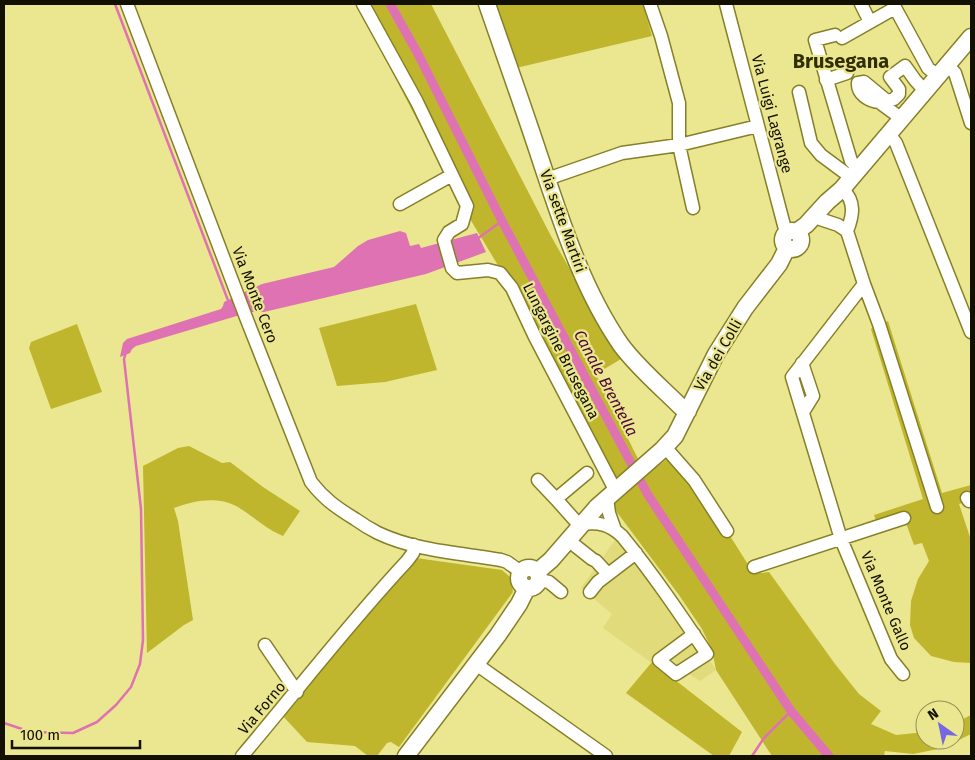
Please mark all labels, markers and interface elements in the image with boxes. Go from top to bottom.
district label: Brusegana [793,49,889,73]
street label: Via Luigi Lagrange [748,53,796,175]
street label: Via sette Martiri [536,167,590,275]
street label: Via Monte Cero [228,244,282,346]
street label: Lungargine Brusegana [519,280,603,422]
street label: Via dei Colli [690,316,746,394]
water label: Canale Brentella [570,327,642,439]
street label: Via Monte Gallo [857,549,915,653]
street label: Via Forno [235,678,289,738]
north arrow [915,700,965,750]
text: N [925,705,942,724]
scale bar [12,718,140,750]
text: 100 m [20,726,60,744]

